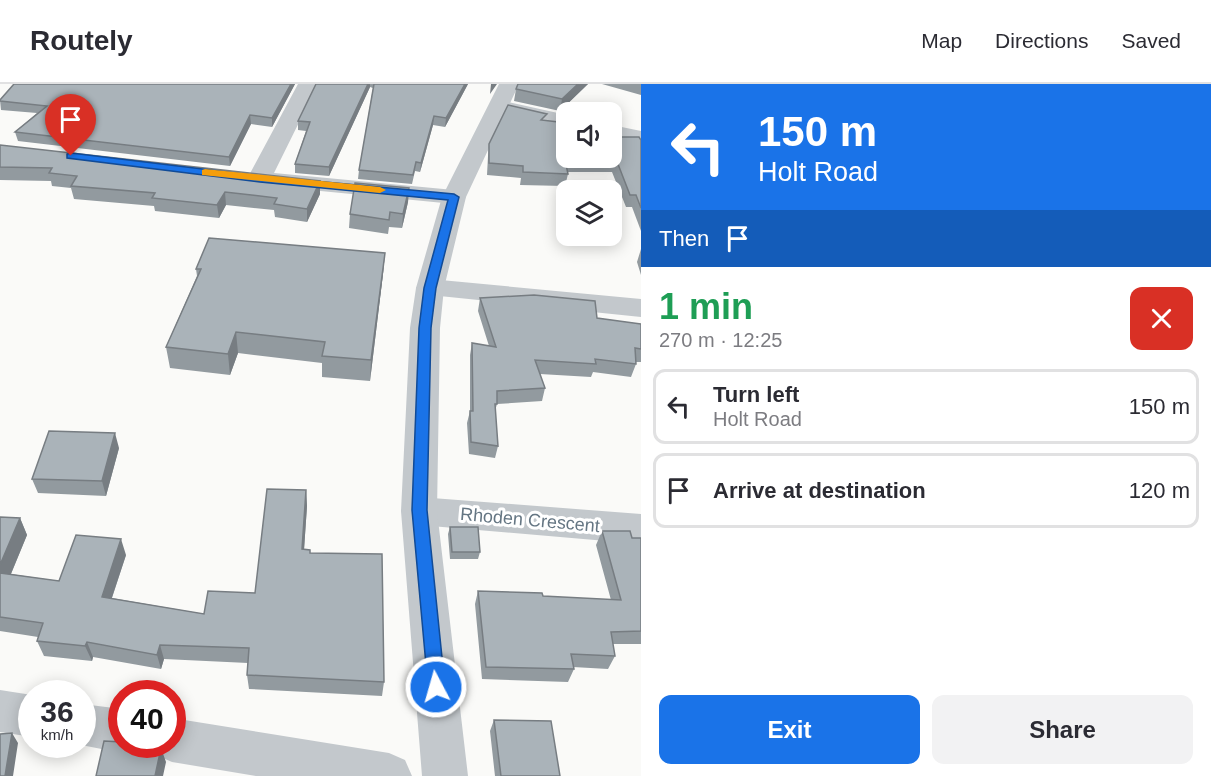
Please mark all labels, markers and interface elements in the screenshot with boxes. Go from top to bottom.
text: Routely [30,25,133,56]
text: Map [921,29,962,52]
text: Directions [995,29,1088,52]
text: Saved [1121,29,1181,52]
pin [45,94,96,156]
map controls [556,102,622,246]
button: sound [556,102,622,168]
icon: arrive [54,103,87,136]
icon: left [659,108,737,186]
text: 150 m [758,108,877,155]
text: Holt Road [758,157,878,187]
button: layers [556,180,622,246]
icon: arrive [721,222,754,255]
text: Then [659,226,709,251]
text: 1 min [659,286,753,327]
button: close [1130,287,1193,350]
text: 270 m · 12:25 [659,329,782,351]
text: Turn left [713,382,799,407]
icon: left [662,390,695,423]
text: 150 m [1129,394,1190,419]
text: Holt Road [713,408,802,430]
icon: arrive [662,474,695,507]
text: Arrive at destination [713,478,926,503]
text: 120 m [1129,478,1190,503]
street label: Rhoden Crescent [459,504,601,536]
position arrow [404,655,468,719]
speed limit sign: 40 [108,680,186,758]
text: 36 [40,695,74,728]
button: Exit [659,695,920,764]
button: Share [932,695,1193,764]
text: km/h [41,726,73,743]

